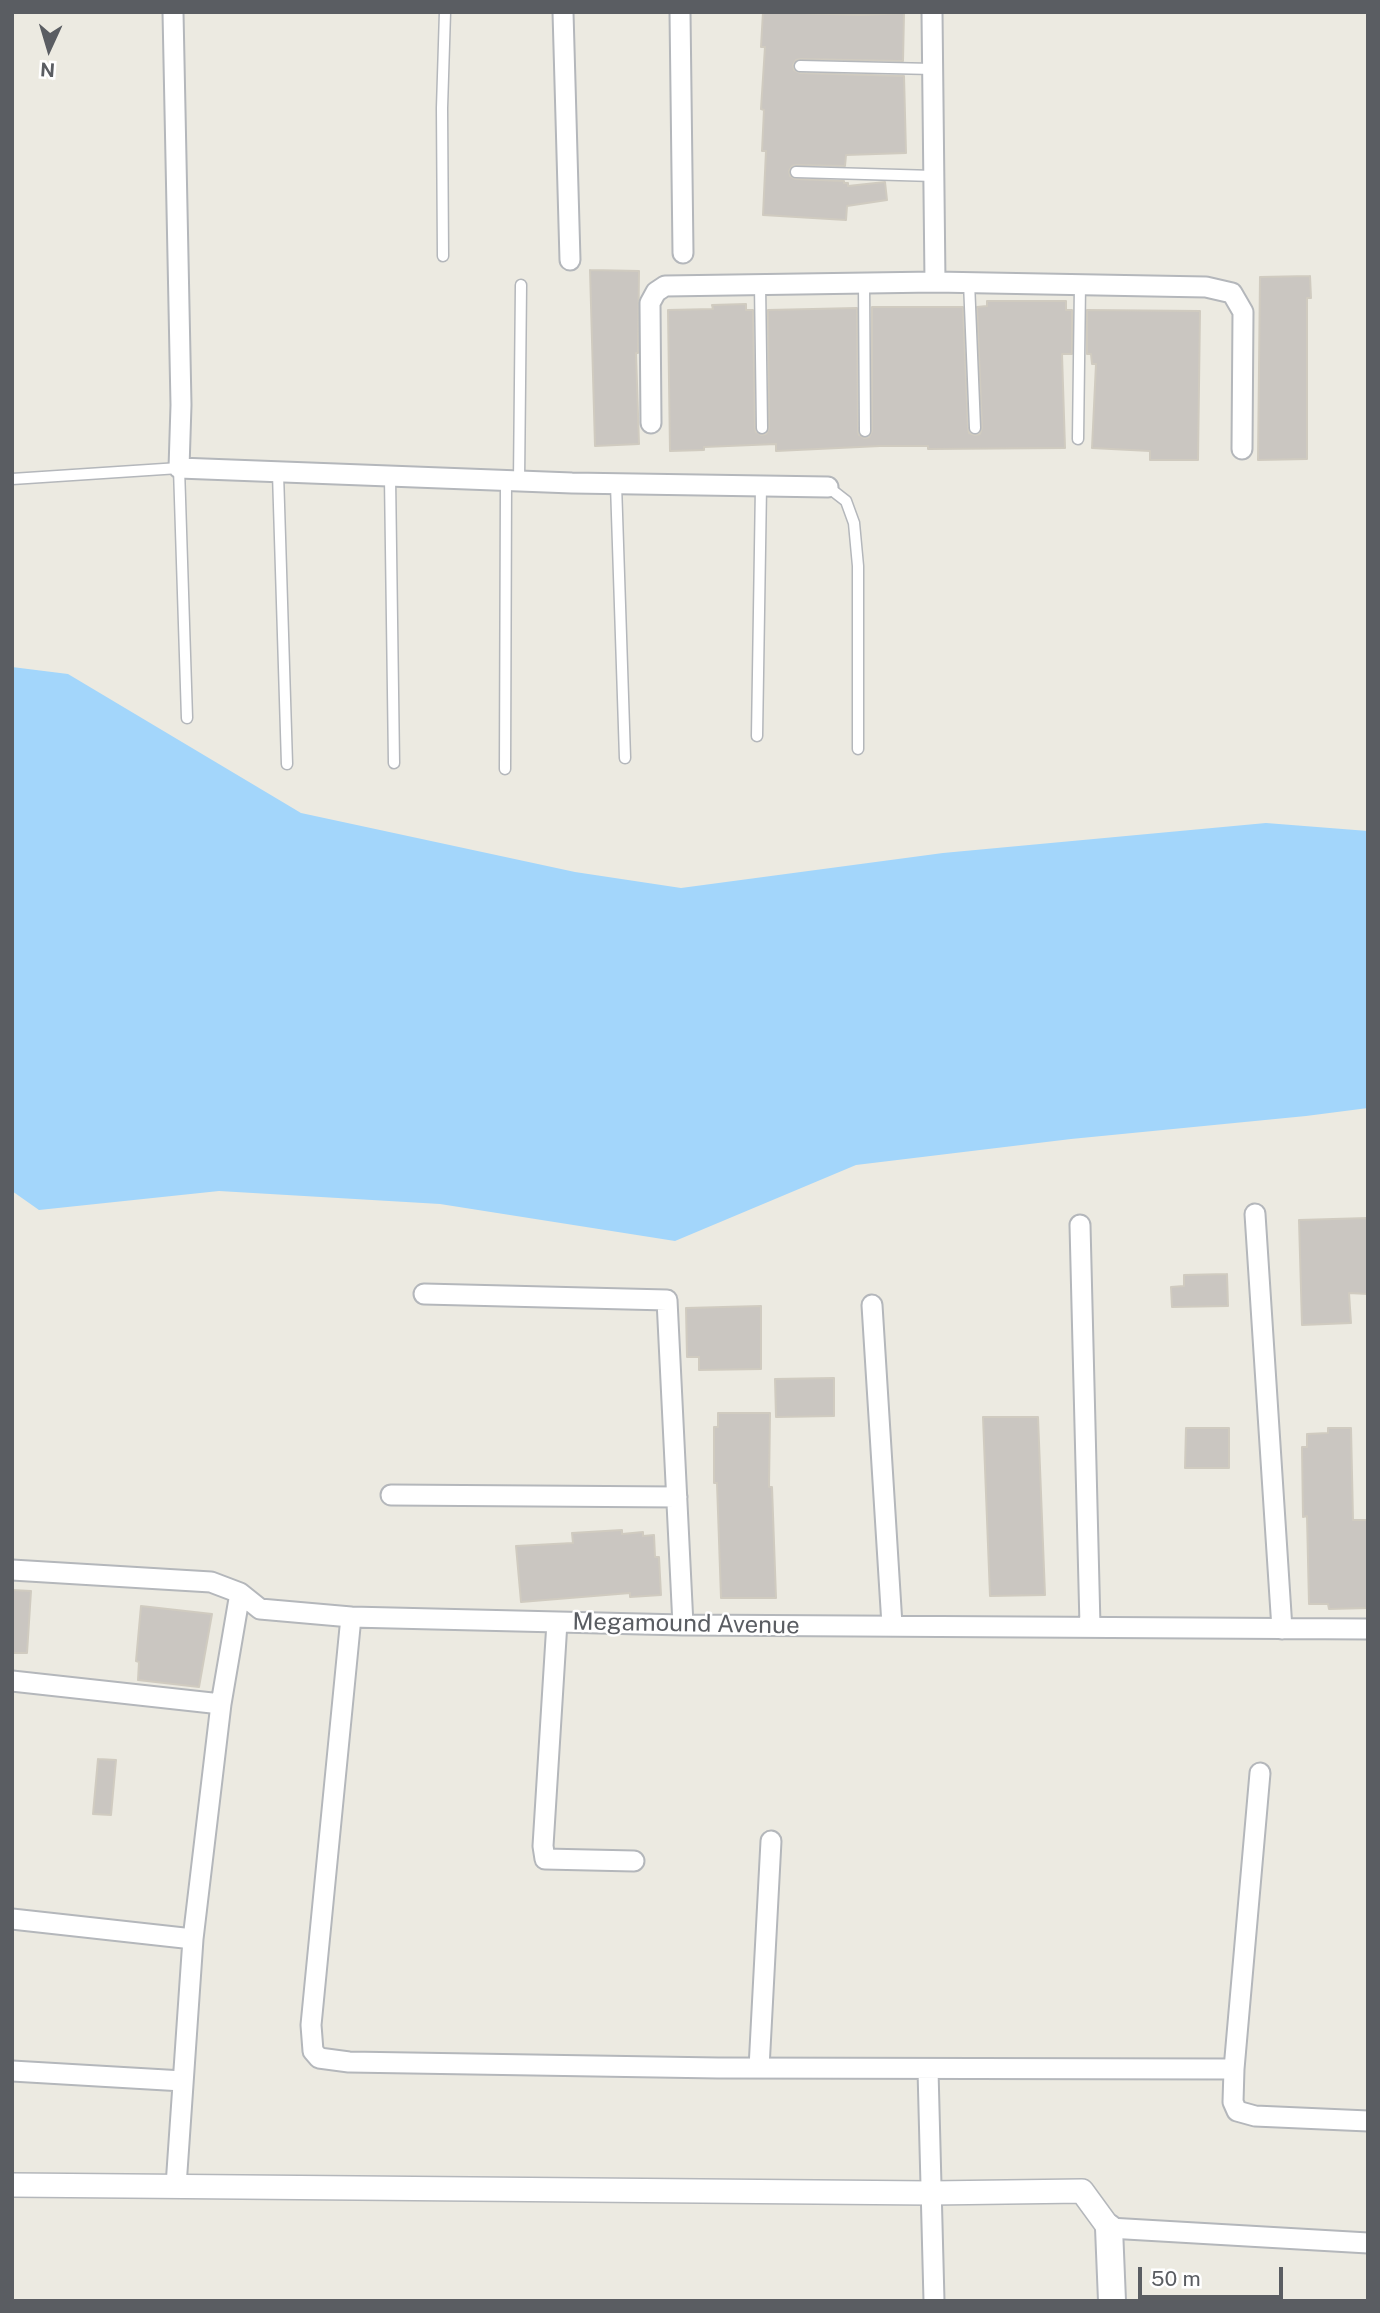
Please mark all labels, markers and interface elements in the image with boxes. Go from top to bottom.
north arrow [14,14,84,84]
text: N [39,58,56,81]
street label: Megamound Avenue [572,1608,800,1640]
scale bar [1142,2254,1287,2298]
text: 50 m [1151,2266,1201,2291]

